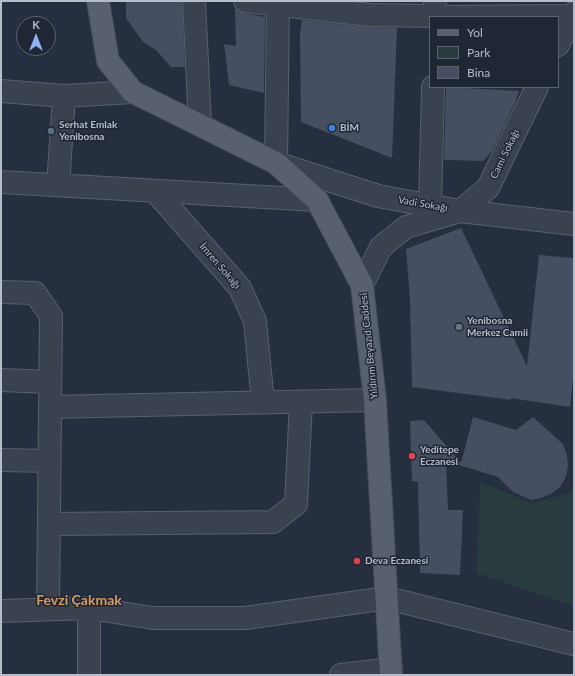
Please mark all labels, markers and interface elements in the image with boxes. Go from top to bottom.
north arrow [16,16,56,56]
legend [429,16,559,88]
text: K [32,18,40,31]
text: Yol [467,25,483,40]
text: Park [467,45,490,60]
text: Bina [467,65,490,80]
place label: Serhat Emlak Yenibosna [59,119,117,142]
place label: BİM [340,122,359,134]
marker: BİM [327,123,337,133]
marker: Serhat Emlak Yenibosna [46,126,56,136]
street label: Cami Sokağı [488,127,522,181]
street label: Vadi Sokağı [397,194,449,214]
street label: İmren Sokağı [197,241,243,291]
street label: Yıldırım Beyazıd Caddesi [357,292,381,400]
place label: Yenibosna Merkez Camii [467,315,528,338]
marker: Yenibosna Merkez Camii [454,322,464,332]
place label: Yeditepe Eczanesi [420,444,459,468]
marker: Yeditepe Eczanesi [407,451,417,461]
place label: Deva Eczanesi [365,555,428,567]
marker: Deva Eczanesi [352,556,362,566]
district label: Fevzi Çakmak [36,592,122,608]

